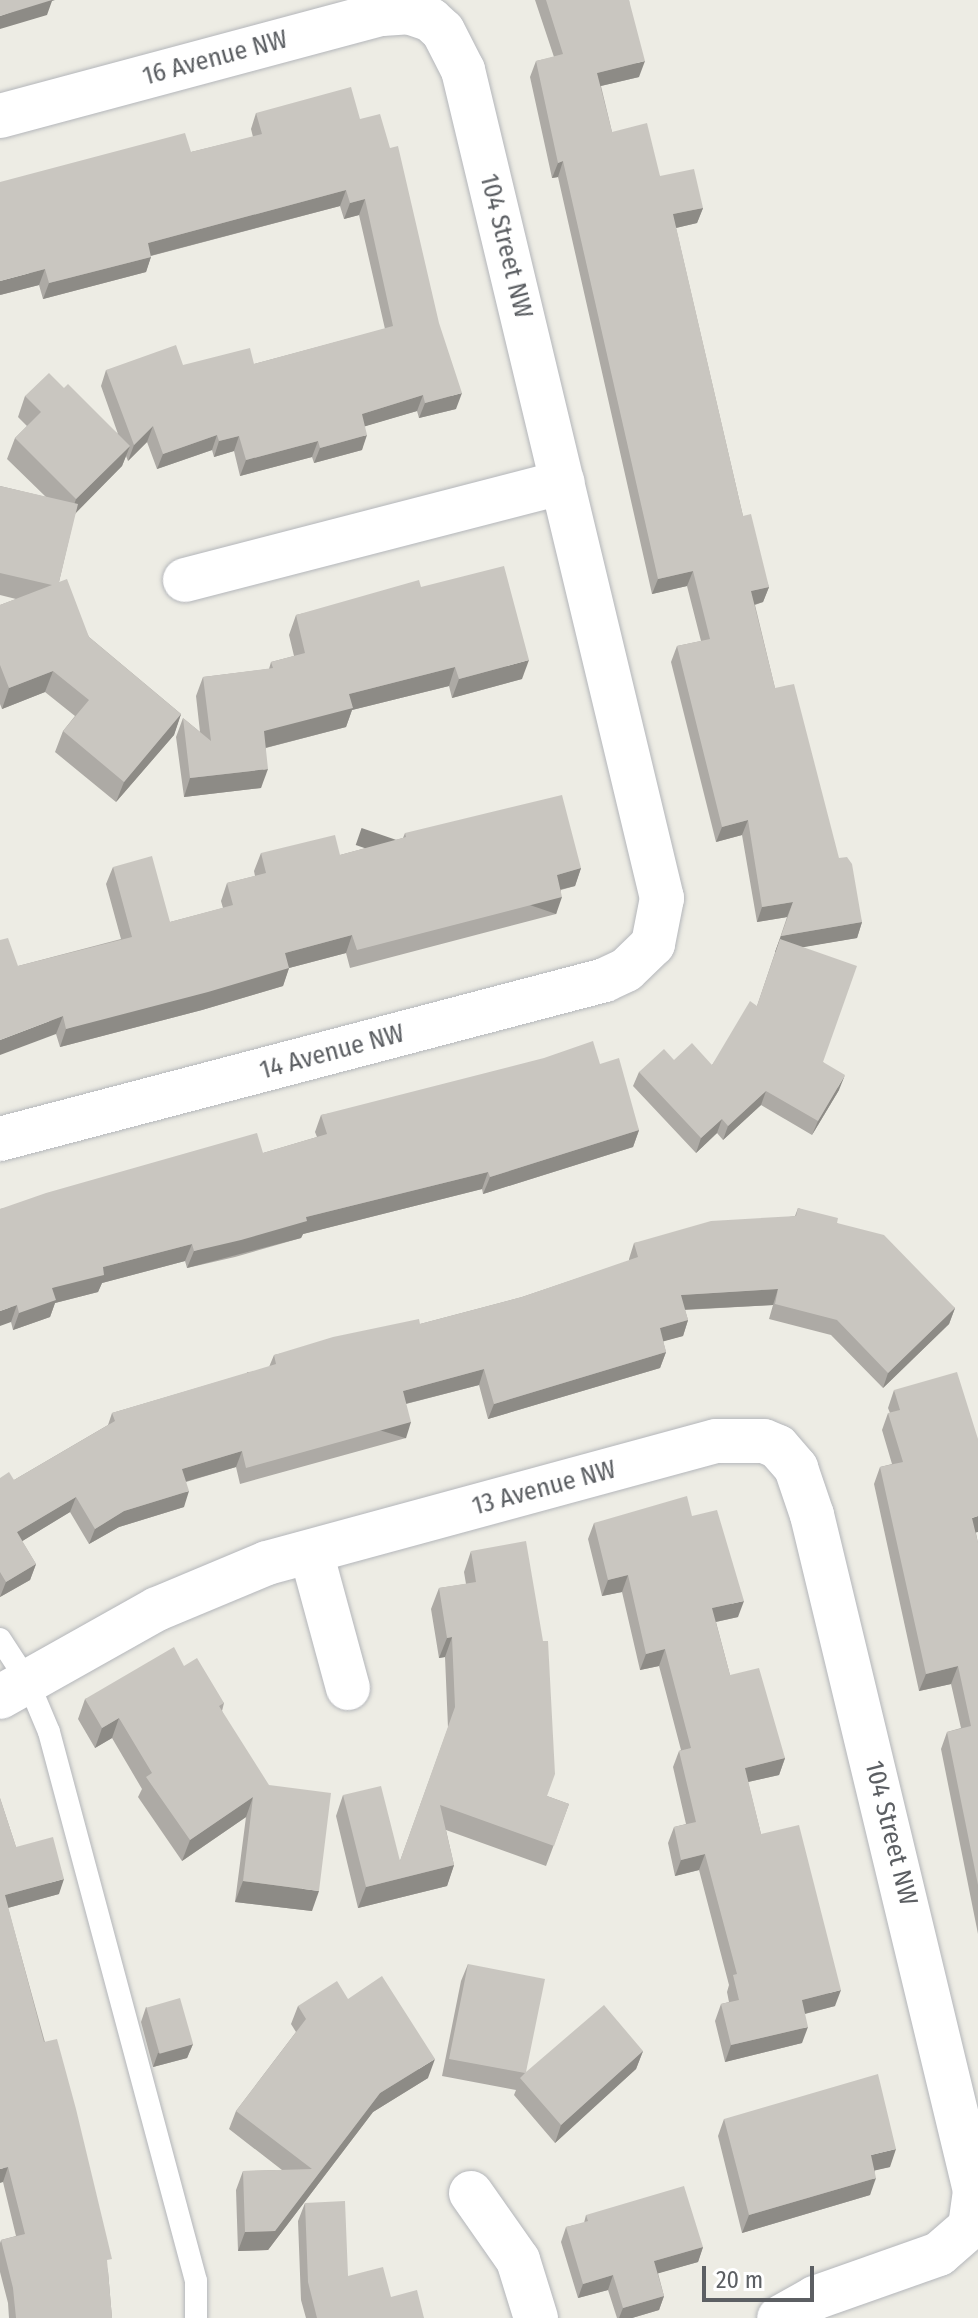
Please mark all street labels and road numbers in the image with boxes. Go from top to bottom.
street label: 16 Avenue NW [139,24,291,92]
street label: 104 Street NW [473,171,539,321]
street label: 14 Avenue NW [256,1018,408,1086]
street label: 13 Avenue NW [469,1454,619,1522]
street label: 104 Street NW [858,1758,924,1908]

